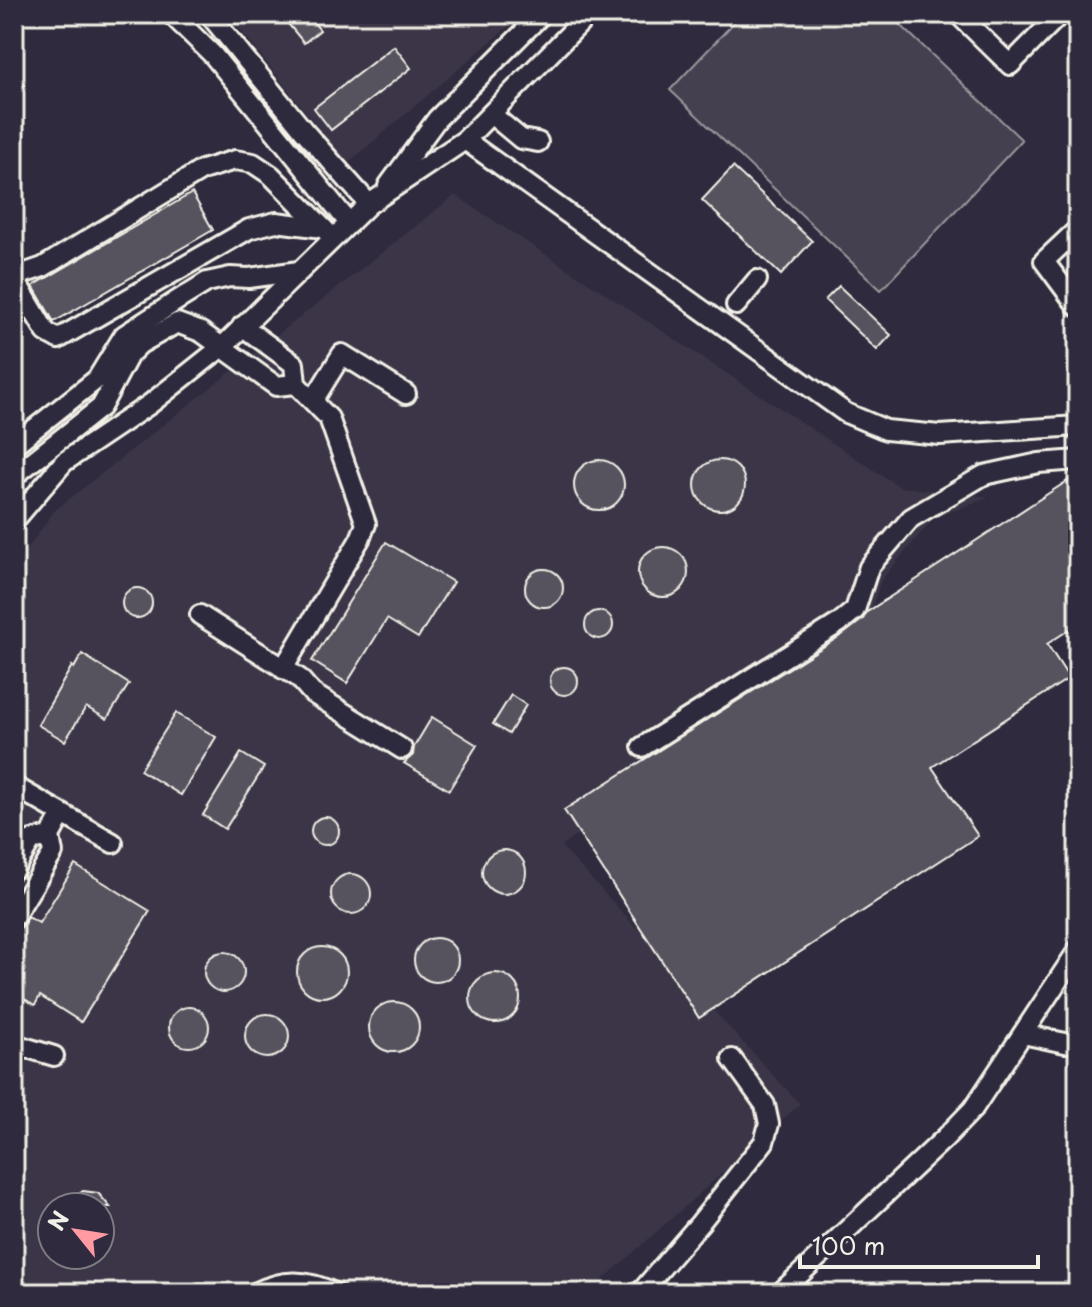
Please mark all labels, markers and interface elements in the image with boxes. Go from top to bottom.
north arrow [36,1191,116,1271]
text: N [39,1204,76,1236]
scale bar [800,1219,1038,1269]
text: 100 m [812,1227,885,1263]

